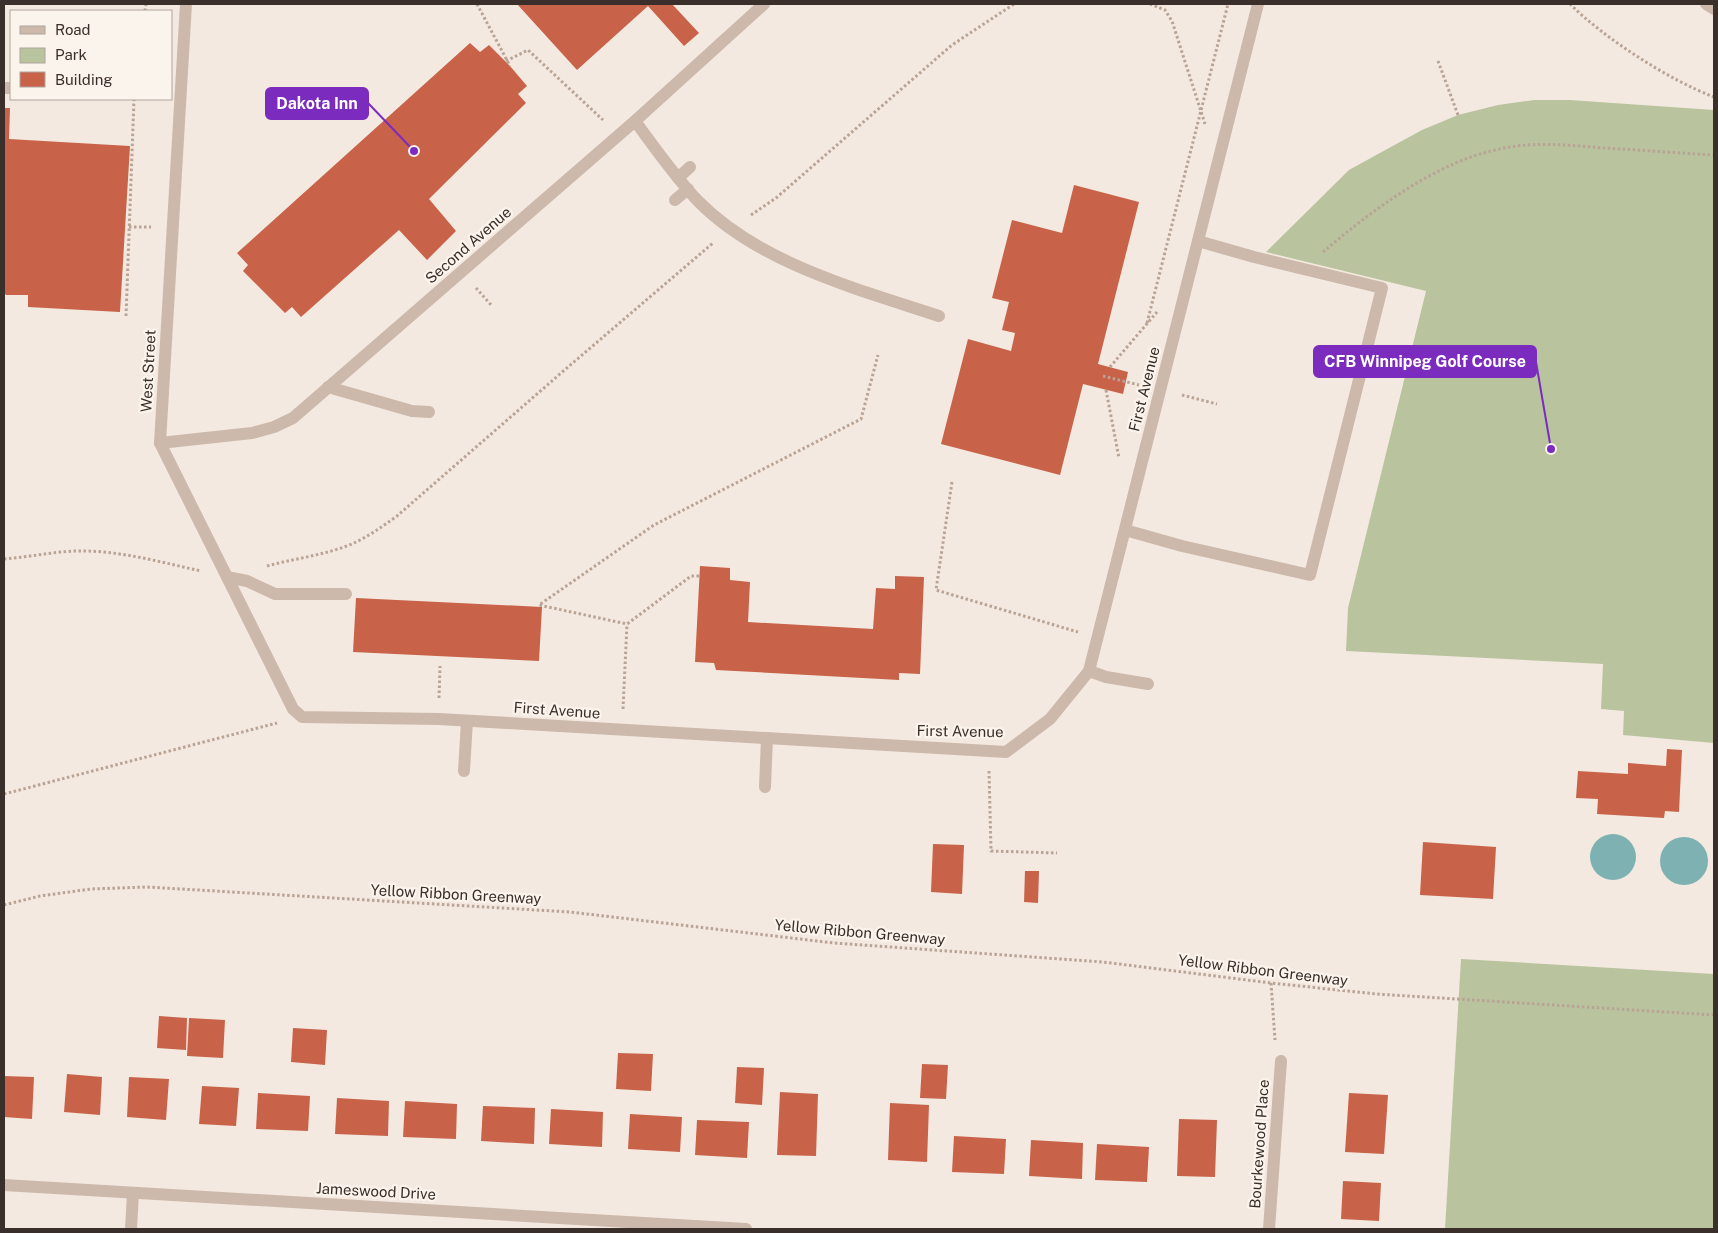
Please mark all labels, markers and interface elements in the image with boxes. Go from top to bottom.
legend [10,10,172,100]
text: Road [55,21,91,38]
text: Park [55,46,87,63]
text: Building [55,71,113,88]
callout: Dakota Inn [266,88,368,119]
text: Dakota Inn [276,94,358,113]
street label: Second Avenue [422,203,514,287]
street label: West Street [137,329,159,413]
street label: First Avenue [1125,345,1163,433]
callout: CFB Winnipeg Golf Course [1314,346,1536,377]
text: CFB Winnipeg Golf Course [1324,352,1526,371]
street label: First Avenue [513,698,601,722]
street label: First Avenue [916,722,1004,740]
street label: Yellow Ribbon Greenway [370,881,542,907]
street label: Yellow Ribbon Greenway [774,916,946,948]
street label: Yellow Ribbon Greenway [1177,951,1349,989]
street label: Bourkewood Place [1246,1079,1272,1209]
street label: Jameswood Drive [316,1179,436,1203]

